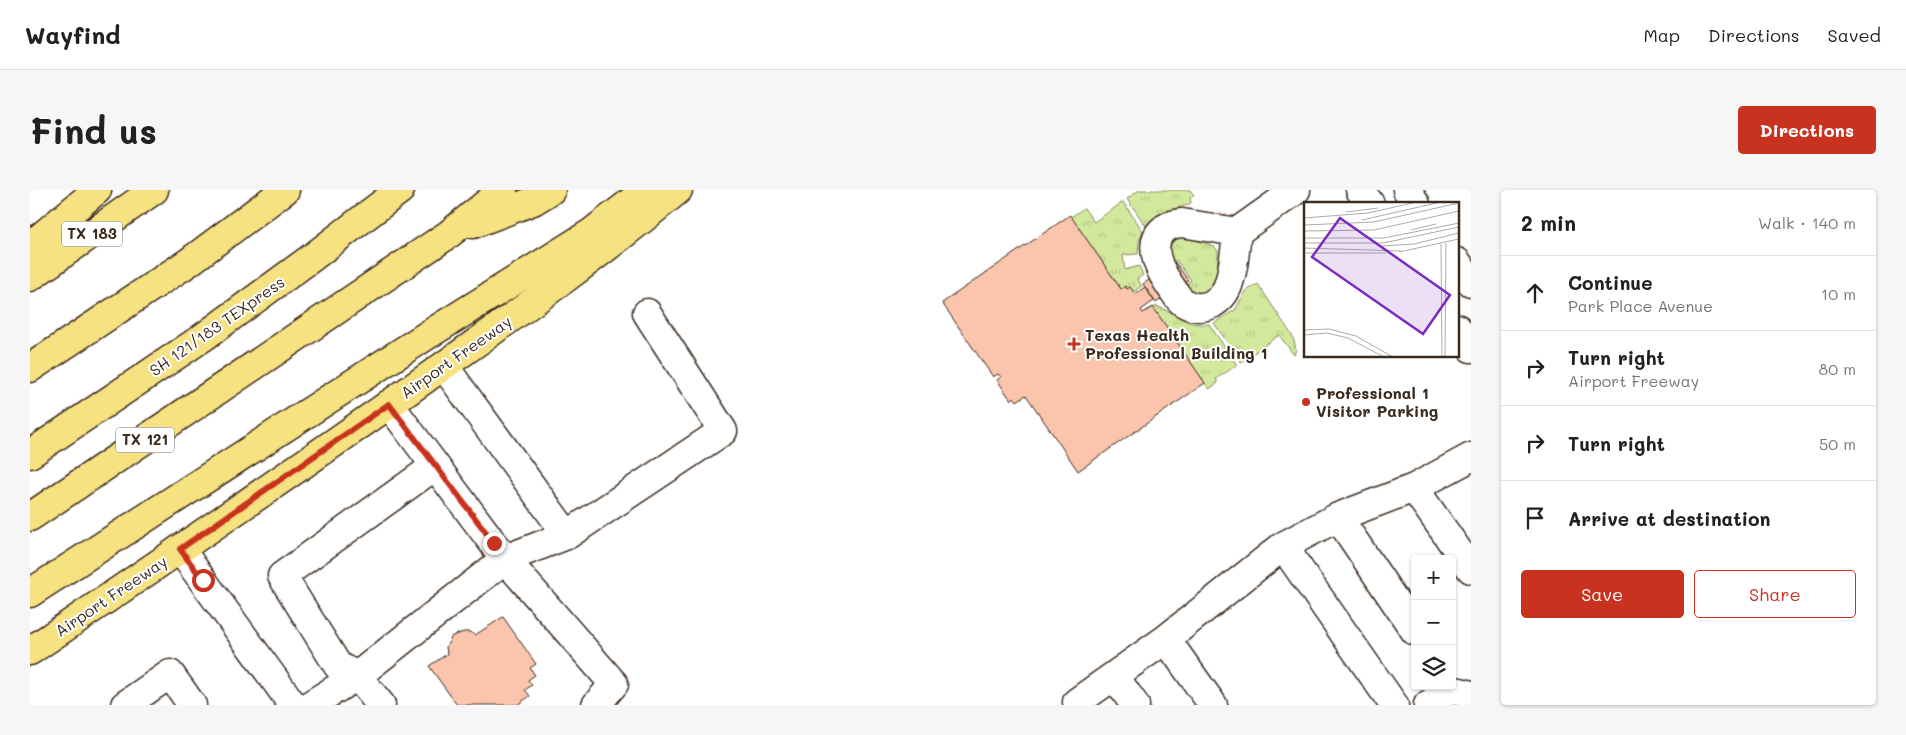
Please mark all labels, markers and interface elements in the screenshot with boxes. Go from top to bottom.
text: Wayfind [25,19,121,50]
text: Map [1643,23,1680,47]
text: Directions [1708,23,1800,47]
text: Saved [1828,23,1881,47]
button: Directions [1738,106,1876,154]
text: Find us [30,107,157,153]
inset map [1304,202,1458,358]
text: 2 min [1521,209,1576,236]
text: Walk · 140 m [1758,212,1856,233]
road number: TX 183 [62,222,122,246]
text: Continue [1568,270,1653,295]
street label: SH 121/183 TEXpress [145,271,288,380]
icon: ahead [1521,279,1549,307]
text: 10 m [1821,283,1856,304]
text: Park Place Avenue [1568,295,1713,316]
street label: Airport Freeway [396,310,515,403]
place label: Texas Health Professional Building 1 [1085,324,1267,363]
marker: Texas Health Professional Building 1 [1067,337,1081,351]
text: Turn right [1568,345,1665,370]
icon: right [1521,354,1549,382]
text: 80 m [1819,358,1856,379]
text: Airport Freeway [1568,370,1699,391]
place label: Professional 1 Visitor Parking [1316,382,1438,421]
marker: Professional 1 Visitor Parking [1300,396,1312,408]
road number: TX 121 [116,428,174,452]
icon: right [1521,429,1549,457]
text: Turn right [1568,431,1665,456]
text: 50 m [1819,433,1856,454]
icon: arrive [1521,504,1549,532]
text: Arrive at destination [1568,506,1771,531]
route end [483,532,506,555]
street label: Airport Freeway [51,550,171,641]
map controls [1411,555,1456,690]
button: + [1411,555,1456,600]
route start [192,569,215,592]
button: Save [1521,570,1684,618]
button: Share [1694,570,1856,618]
button: − [1411,600,1456,645]
button: layers [1411,645,1456,690]

